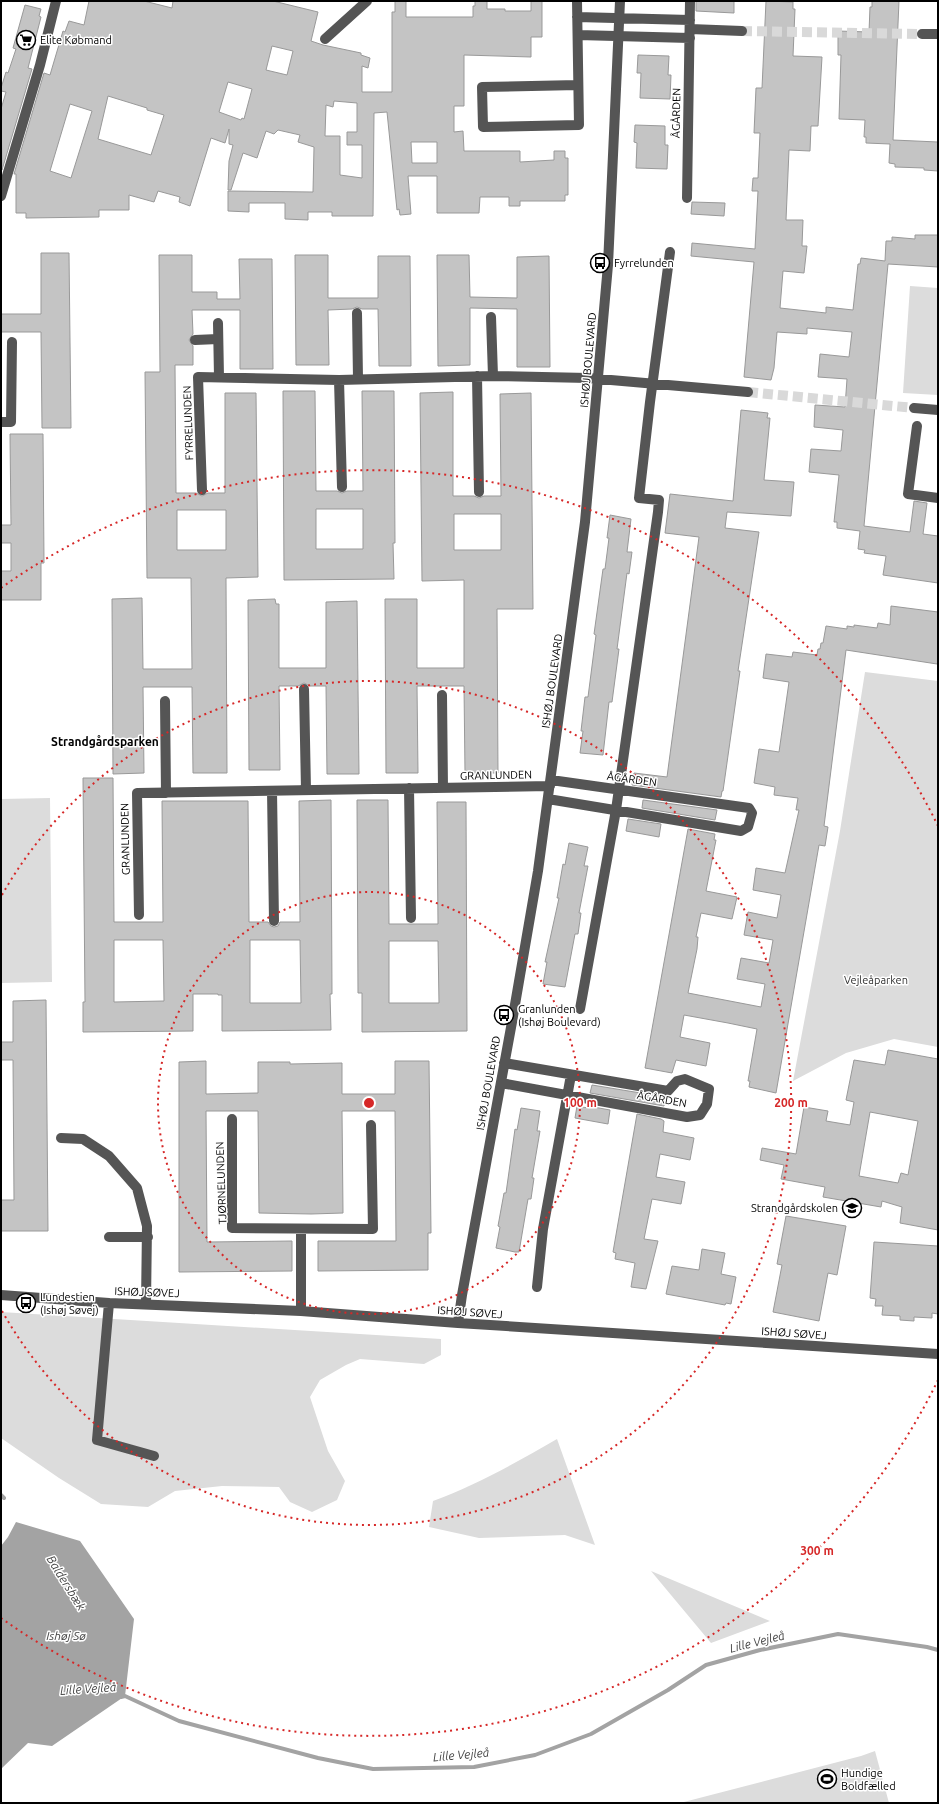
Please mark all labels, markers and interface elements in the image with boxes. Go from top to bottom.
supermarket icon: Elite Købmand [15,29,37,51]
place label: Elite Købmand [40,34,112,46]
street label: ÅGÅRDEN [670,88,682,138]
bus stop icon: Fyrrelunden [589,252,611,274]
place label: Fyrrelunden [614,257,674,269]
street label: ISHØJ BOULEVARD [578,312,598,408]
street label: FYRRELUNDEN [181,385,195,461]
street label: ISHØJ BOULEVARD [539,633,565,729]
district label: Strandgårdsparken [51,735,159,748]
street label: GRANLUNDEN [460,768,532,782]
street label: ÅGÅRDEN [606,770,658,788]
street label: GRANLUNDEN [118,803,132,875]
park label: Vejleåparken [844,974,908,986]
place label: Granlunden (Ishøj Boulevard) [518,1003,601,1029]
bus stop icon: Granlunden (Ishøj Boulevard) [493,1004,515,1026]
street label: ISHØJ BOULEVARD [474,1035,502,1131]
street label: ÅGÅRDEN [636,1089,688,1109]
centre of rings [362,1096,376,1110]
text: 100 m [563,1096,597,1109]
text: 200 m [774,1096,808,1109]
street label: TJØRNELUNDEN [214,1141,228,1225]
school or university icon: Strandgårdskolen [841,1197,863,1219]
place label: Strandgårdskolen [751,1202,838,1214]
street label: ISHØJ SØVEJ [114,1285,180,1299]
place label: Lundestien (Ishøj Søvej) [40,1291,99,1317]
bus stop icon: Lundestien (Ishøj Søvej) [15,1292,37,1314]
street label: ISHØJ SØVEJ [437,1304,503,1320]
street label: ISHØJ SØVEJ [761,1325,827,1341]
text: 300 m [800,1544,834,1557]
water label: Baldersbæk [45,1553,89,1613]
water label: Lille Vejleå [728,1628,786,1655]
water label: Ishøj Sø [46,1629,86,1642]
water label: Lille Vejleå [59,1680,117,1697]
water label: Lille Vejleå [432,1746,490,1763]
place label: Hundige Boldfælled [841,1767,896,1792]
sports icon: Hundige Boldfælled [816,1768,838,1790]

